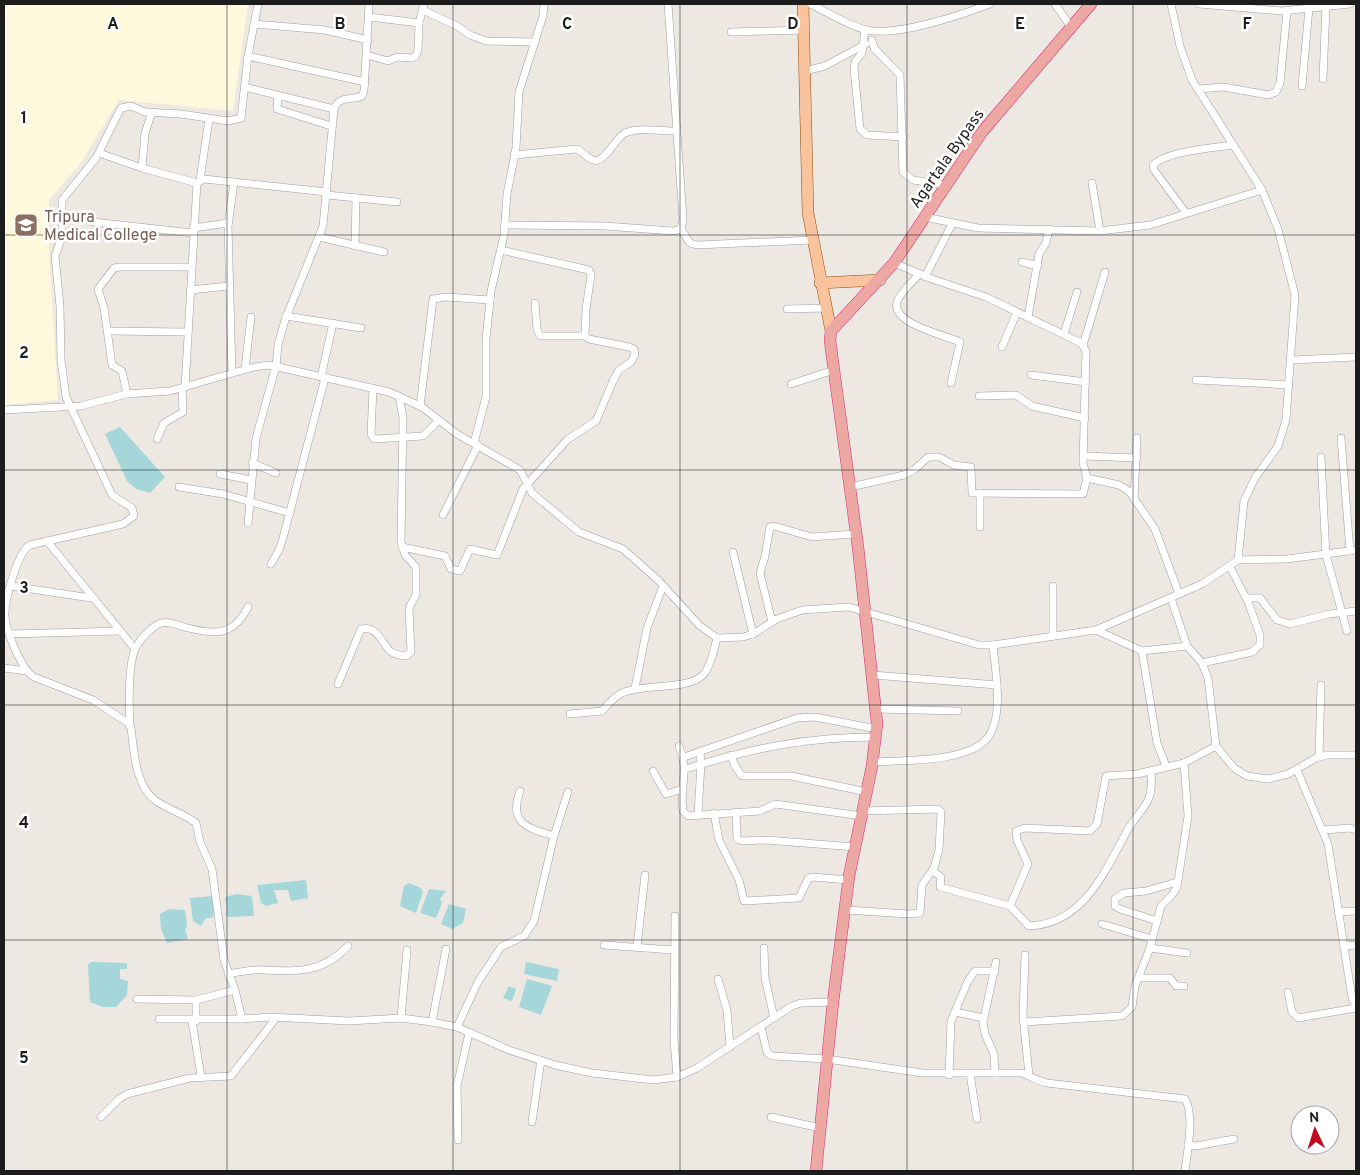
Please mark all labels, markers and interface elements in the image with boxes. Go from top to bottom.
text: A [107,15,119,35]
text: B [334,15,346,35]
text: C [562,15,572,35]
text: D [787,15,799,35]
text: E [1015,15,1025,35]
text: F [1242,15,1252,35]
street label: Agartala Bypass [906,106,989,213]
text: 1 [21,109,27,129]
place label: Tripura Medical College [44,208,157,246]
school or university icon: Tripura Medical College [13,212,39,238]
text: 2 [19,344,29,364]
text: 3 [19,579,29,599]
text: 4 [19,814,29,834]
text: 5 [19,1049,29,1069]
north arrow [1290,1105,1340,1155]
text: N [1309,1110,1320,1127]

